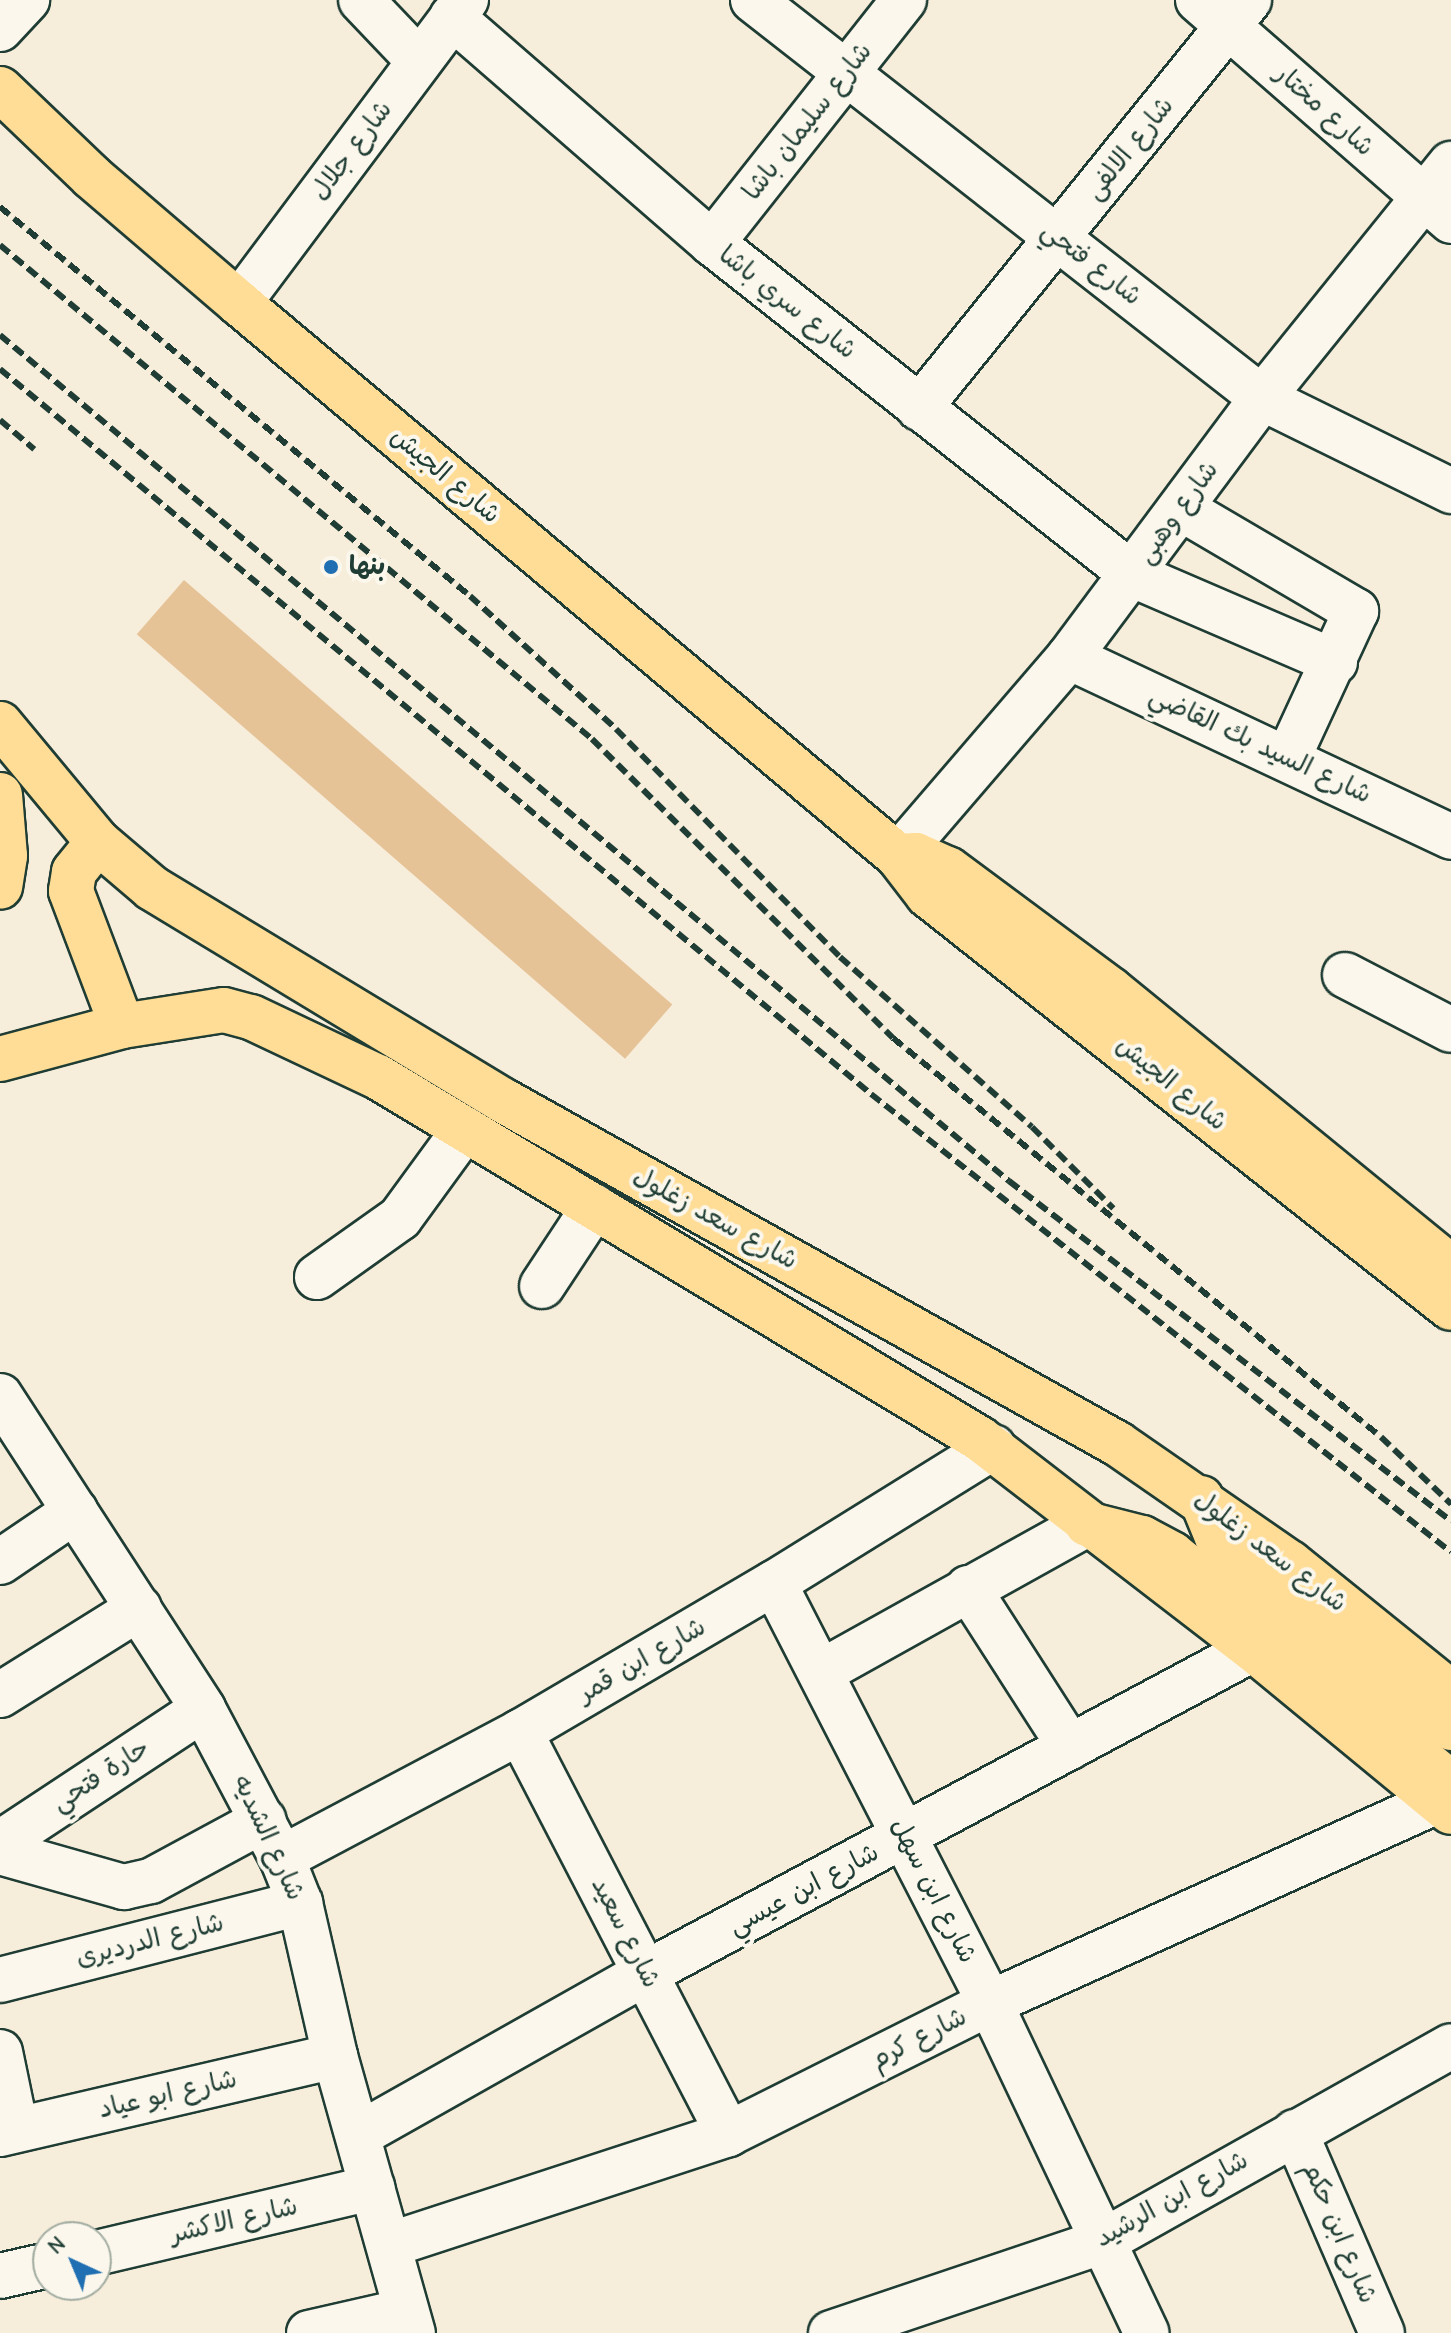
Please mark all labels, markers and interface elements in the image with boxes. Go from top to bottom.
street label: شارع سليمان باشا [737,37,879,207]
street label: شارع مختار [1268,59,1380,163]
street label: شارع الالفى [1079,91,1181,207]
street label: شارع جلال [305,95,399,207]
street label: شارع فتحي [1035,215,1147,313]
street label: شارع سري باشا [712,240,862,366]
street label: شارع الجيش [384,421,506,531]
street label: شارع وهبى [1130,456,1226,570]
place label: بنها [349,551,385,583]
marker: بنها [320,556,342,578]
street label: شارع السيد بك القاضي [1144,681,1376,811]
street label: شارع الجيش [1109,1030,1233,1138]
street label: شارع سعد زغلول [627,1161,803,1277]
street label: شارع سعد زغلول [1188,1484,1352,1620]
street label: شارع ابن قمر [572,1612,712,1710]
street label: حارة فتحي [46,1733,156,1819]
street label: شارع الشديه [225,1770,311,1906]
street label: شارع ابن سهل [883,1813,983,1969]
street label: شارع ابن عيسي [723,1837,885,1943]
street label: شارع سعيد [584,1872,666,1994]
street label: شارع الدرديرى [73,1908,227,1974]
street label: شارع كرم [866,2002,972,2076]
street label: شارع ابو عياد [96,2064,240,2126]
street label: شارع ابن الرشيد [1090,2145,1254,2255]
street label: شارع ابن حكم [1295,2158,1383,2308]
street label: شارع الاكشر [167,2191,301,2251]
north arrow [32,2221,112,2301]
text: N [43,2231,71,2260]

